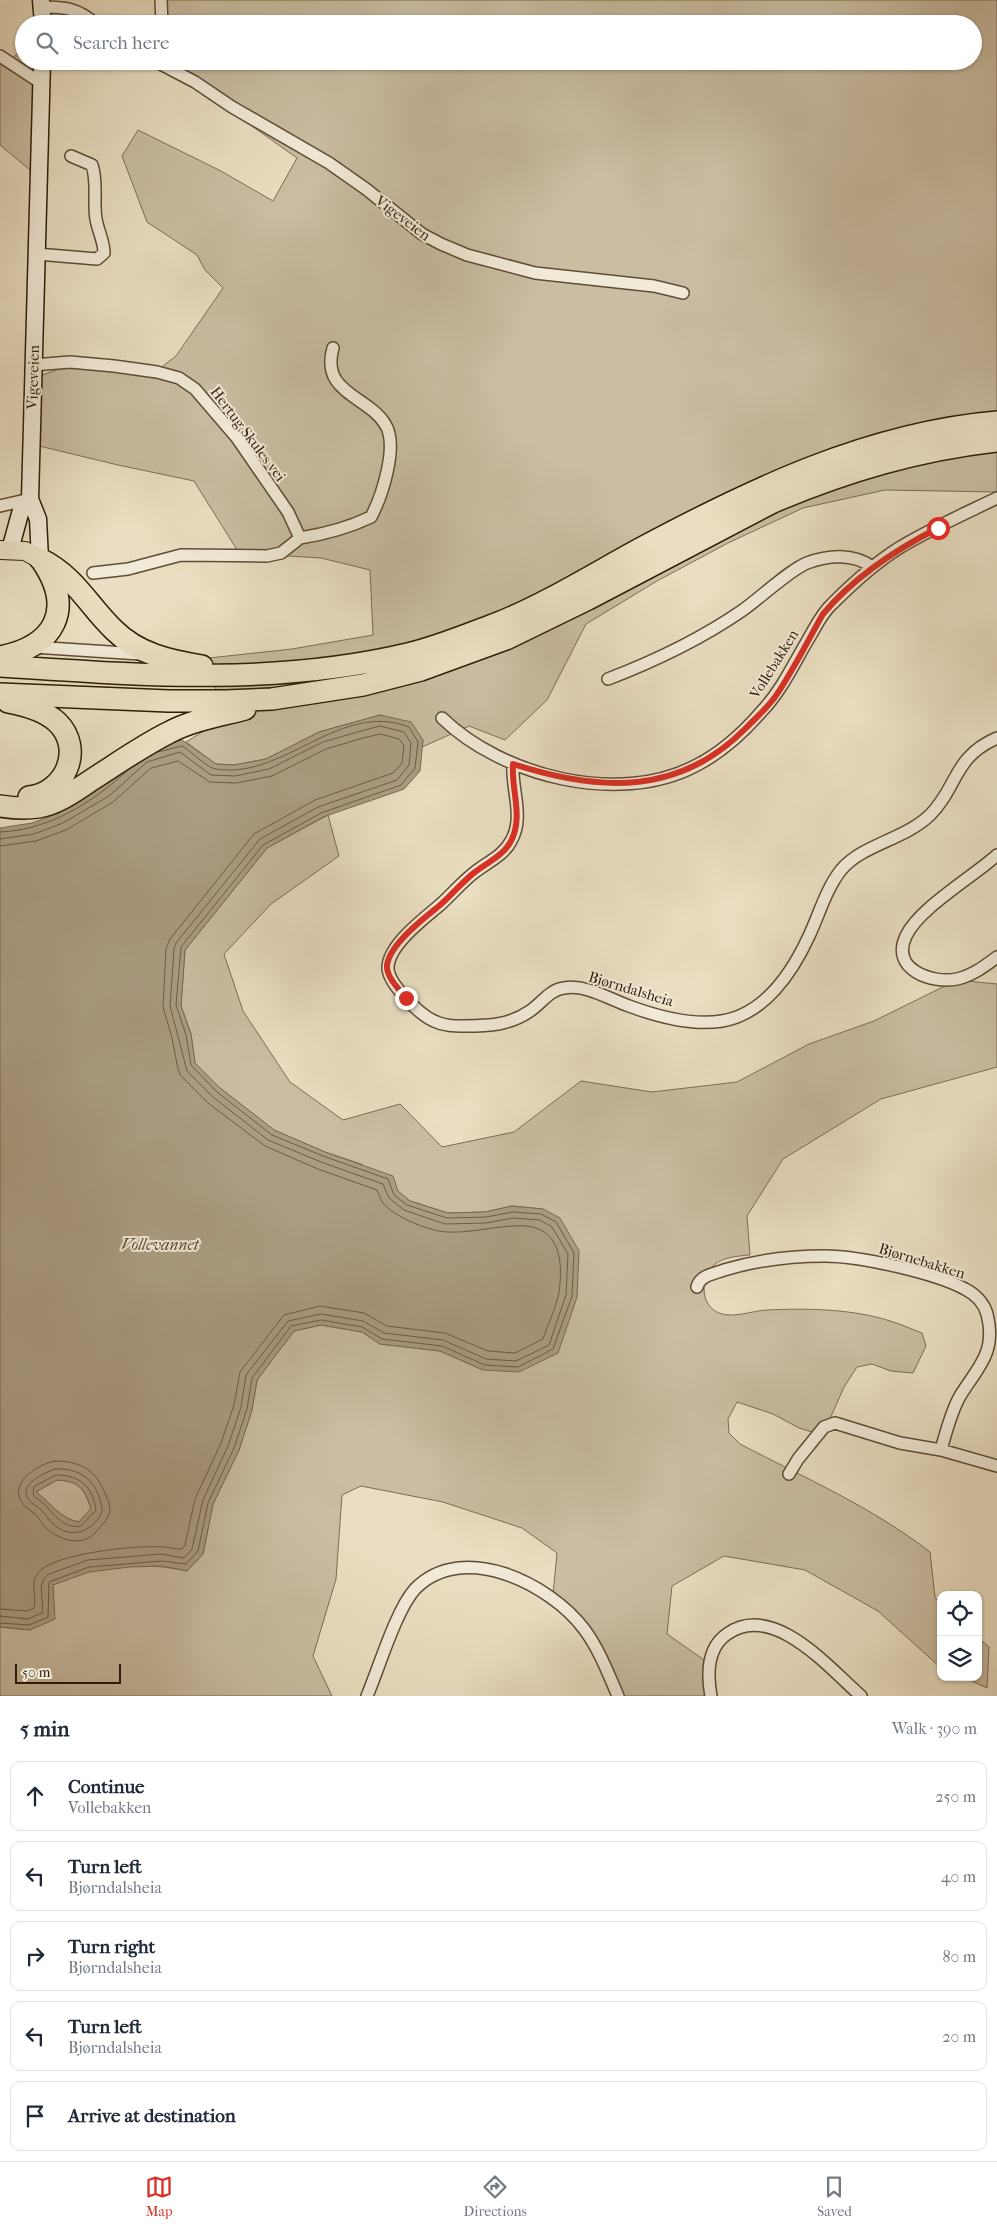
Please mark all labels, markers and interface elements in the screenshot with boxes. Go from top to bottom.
search box [15,15,982,70]
icon: search [33,29,61,57]
text: Search here [73,32,169,54]
street label: Vigeveien [371,191,434,245]
street label: Vigeveien [23,344,43,411]
street label: Hertug Skules vei [207,383,290,485]
route start [927,517,950,540]
street label: Vollebakken [745,626,802,703]
street label: Bjørndalsheia [586,968,677,1011]
route end [395,987,418,1010]
water label: Vollevannet [121,1235,200,1254]
street label: Bjørnebakken [877,1239,968,1283]
map controls [937,1591,982,1681]
button: locate [937,1591,982,1636]
button: layers [937,1636,982,1681]
scale bar [15,1661,121,1684]
text: 50 m [22,1664,50,1681]
text: 5 min [20,1717,69,1741]
text: Walk · 390 m [892,1719,977,1738]
text: Continue [68,1776,144,1798]
icon: ahead [21,1782,49,1810]
text: 250 m [935,1787,976,1806]
text: Vollebakken [68,1798,151,1817]
text: Turn left [68,1856,142,1878]
icon: left [21,1862,49,1890]
text: 40 m [941,1867,976,1886]
text: Bjørndalsheia [68,1878,162,1897]
text: Turn right [68,1936,155,1958]
icon: right [21,1942,49,1970]
text: 80 m [942,1947,976,1966]
text: Bjørndalsheia [68,1958,162,1977]
text: Turn left [68,2016,142,2038]
icon: left [21,2022,49,2050]
text: 20 m [942,2027,976,2046]
text: Bjørndalsheia [68,2038,162,2057]
icon: arrive [21,2102,49,2130]
text: Arrive at destination [68,2105,236,2127]
tab: Map [145,2173,173,2220]
tab: Directions [464,2173,527,2220]
tab: Saved [817,2173,852,2220]

